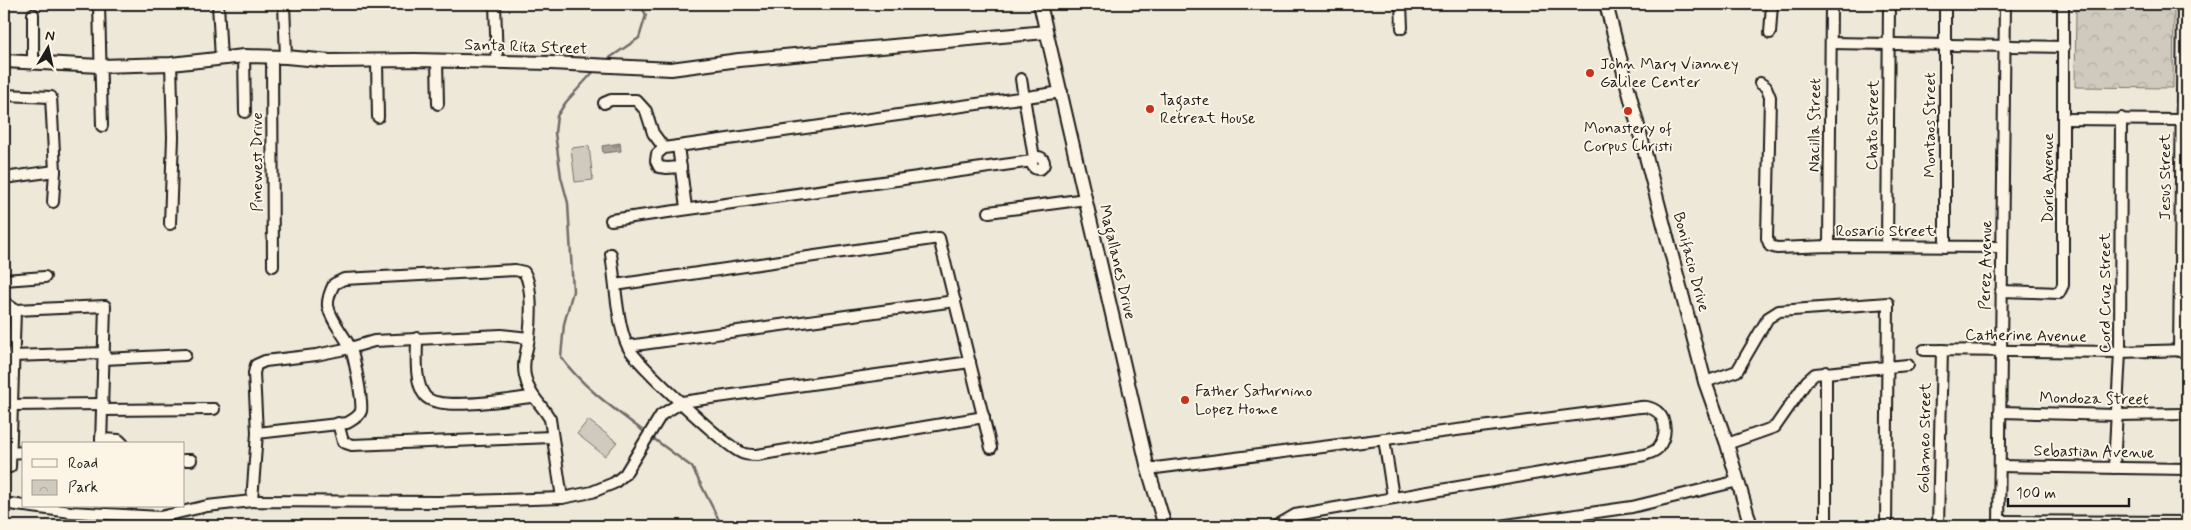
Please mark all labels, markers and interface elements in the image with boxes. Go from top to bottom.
north arrow [22,22,72,72]
text: N [44,27,56,46]
street label: Santa Rita Street [464,34,588,60]
place label: John Mary Vianney Galilee Center [1600,54,1739,93]
marker: John Mary Vianney Galilee Center [1584,67,1596,79]
street label: Montaos Street [1920,72,1941,178]
street label: Nacilla Street [1804,78,1826,172]
street label: Chato Street [1862,79,1884,171]
place label: Tagaste Retreat House [1160,90,1256,129]
marker: Tagaste Retreat House [1144,103,1156,115]
marker: Monastery of Corpus Christi [1622,105,1634,117]
street label: Pinewest Drive [247,112,268,212]
place label: Monastery of Corpus Christi [1583,118,1673,157]
street label: Dorie Avenue [2038,133,2059,223]
street label: Jesus Street [2155,133,2176,220]
street label: Magallanes Drive [1093,203,1140,322]
street label: Bonifacio Drive [1668,210,1714,314]
street label: Perez Avenue [1975,219,1997,310]
street label: Rosario Street [1835,221,1935,242]
street label: Cord Cruz Street [2095,232,2116,353]
street label: Catherine Avenue [1965,324,2087,348]
place label: Father Saturnino Lopez Home [1195,381,1312,420]
street label: Golameo Street [1914,382,1936,494]
street label: Mondoza Street [2039,388,2149,410]
marker: Father Saturnino Lopez Home [1179,394,1191,406]
street label: Sebastian Avenue [2033,440,2155,464]
legend [22,442,185,508]
text: Road [68,454,98,474]
scale bar [2008,475,2130,507]
text: Park [68,478,98,498]
text: 100 m [2016,484,2056,504]

